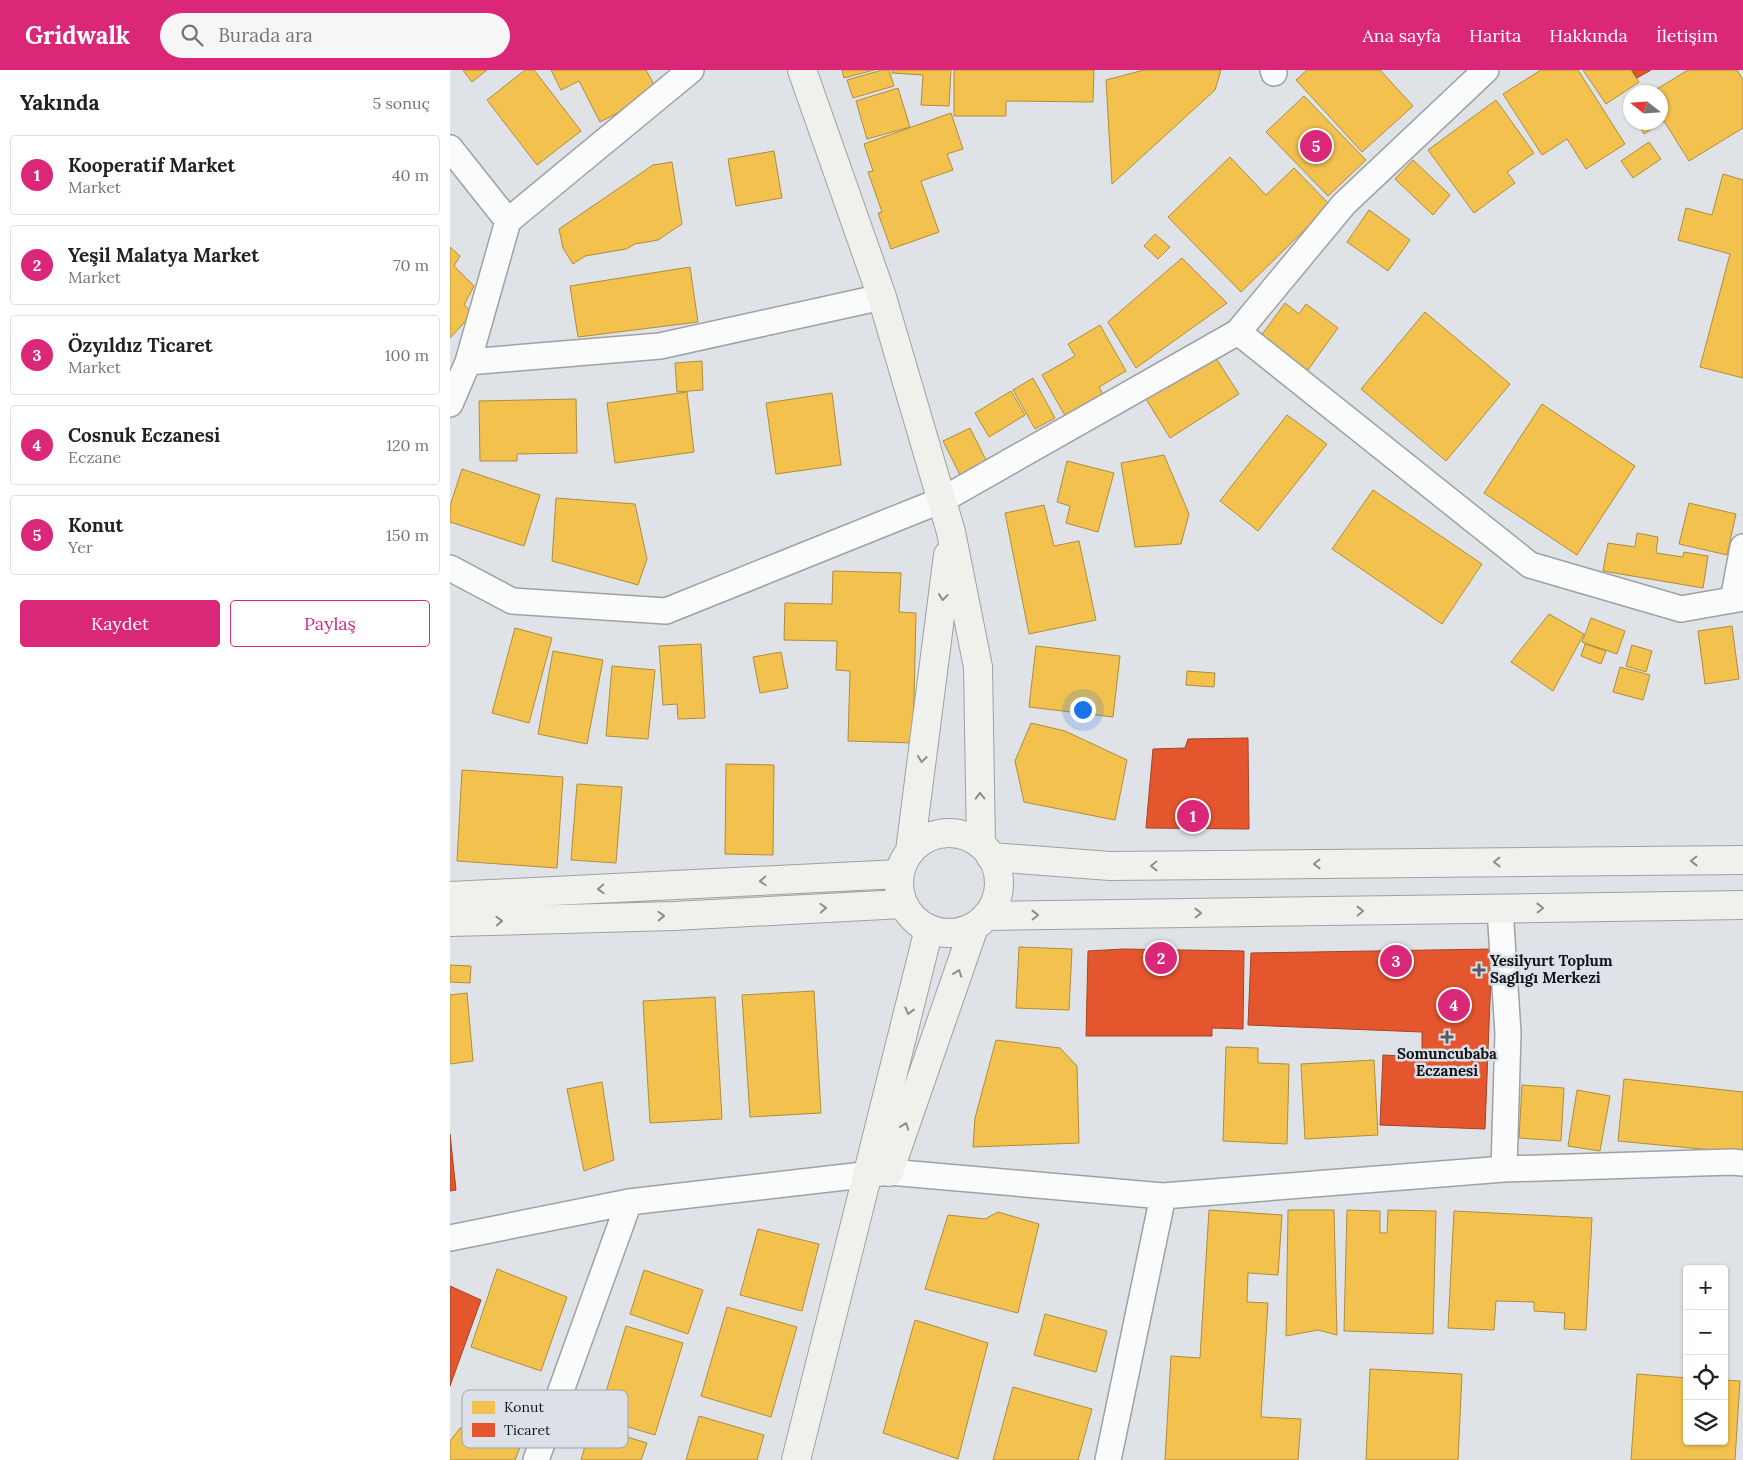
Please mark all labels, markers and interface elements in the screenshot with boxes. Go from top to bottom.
search box [160,13,510,58]
text: Gridwalk [25,20,130,51]
icon: search [178,21,206,49]
text: Burada ara [218,23,313,47]
text: Ana sayfa [1363,24,1441,47]
text: Harita [1469,24,1521,47]
text: Hakkında [1549,24,1628,47]
text: İletişim [1656,24,1718,47]
north arrow [1623,85,1668,130]
text: Yakında [20,89,100,116]
text: 5 sonuç [373,93,430,113]
pin: 5 [1300,127,1332,165]
text: Kooperatif Market [68,153,235,177]
text: 1 [34,165,40,185]
text: 40 m [392,165,429,185]
text: Market [68,177,121,197]
text: Yeşil Malatya Market [68,243,259,267]
text: 2 [33,255,41,275]
text: 70 m [393,255,429,275]
text: Market [68,267,121,287]
text: Özyıldız Ticaret [68,333,213,357]
text: 3 [33,345,41,365]
text: 100 m [385,345,429,365]
text: Market [68,357,121,377]
text: Cosnuk Eczanesi [68,423,220,447]
text: 4 [33,435,41,455]
text: 120 m [386,435,429,455]
text: Eczane [68,447,121,467]
text: Konut [68,513,123,537]
text: 5 [33,525,41,545]
text: 150 m [386,525,429,545]
text: Yer [68,537,93,557]
one-way arrow [938,594,949,602]
button: Kaydet [20,600,220,647]
button: Paylaş [230,600,430,647]
your location [1070,697,1096,723]
one-way arrow [917,755,928,763]
one-way arrow [975,792,986,800]
pin: 1 [1177,797,1209,835]
one-way arrow [1690,855,1698,866]
one-way arrow [1493,857,1501,868]
one-way arrow [1313,859,1320,869]
one-way arrow [1150,861,1158,871]
one-way arrow [759,876,767,886]
one-way arrow [597,884,604,894]
one-way arrow [820,902,828,913]
one-way arrow [1536,903,1544,913]
one-way arrow [1356,905,1364,916]
one-way arrow [1194,908,1202,918]
one-way arrow [1031,910,1039,921]
one-way arrow [658,911,665,921]
one-way arrow [495,915,503,926]
pin: 2 [1145,939,1177,977]
pin: 3 [1380,942,1412,980]
place label: Yesilyurt Toplum Saglıgı Merkezi [1490,951,1613,987]
marker: Yesilyurt Toplum Saglıgı Merkezi [1472,963,1486,977]
one-way arrow [952,969,962,977]
pin: 4 [1438,986,1470,1024]
one-way arrow [904,1006,915,1015]
marker: Somuncubaba Eczanesi [1441,1031,1453,1043]
place label: Somuncubaba Eczanesi [1397,1044,1497,1080]
one-way arrow [900,1122,910,1131]
map controls [1683,1265,1728,1445]
button: + [1683,1265,1728,1310]
button: − [1683,1310,1728,1355]
button: locate [1683,1355,1728,1400]
legend [462,1390,628,1448]
text: Konut [504,1398,544,1416]
button: layers [1683,1400,1728,1445]
text: Ticaret [504,1421,551,1439]

